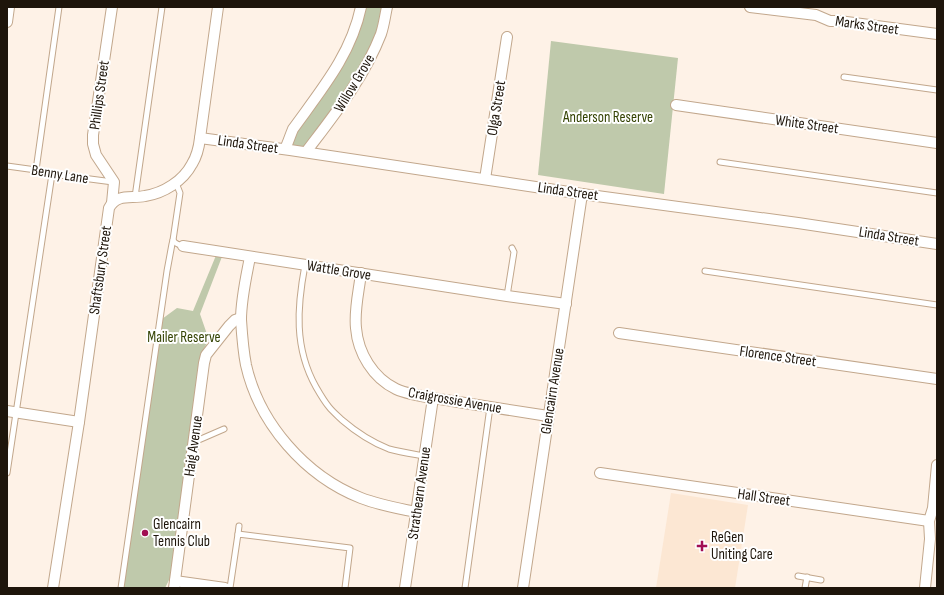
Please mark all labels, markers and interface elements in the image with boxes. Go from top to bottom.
street label: Marks Street [834,12,900,39]
street label: Willow Grove [330,51,379,116]
street label: Phillips Street [85,59,114,131]
street label: Olga Street [483,79,510,137]
park label: Anderson Reserve [562,108,653,127]
street label: White Street [774,111,840,138]
street label: Linda Street [216,131,280,158]
street label: Benny Lane [30,161,90,188]
street label: Linda Street [536,178,600,205]
street label: Linda Street [857,222,921,251]
street label: Shaftsbury Street [85,224,116,316]
street label: Wattle Grove [305,256,372,285]
park label: Mailer Reserve [147,328,221,347]
street label: Florence Street [738,342,818,371]
street label: Glencairn Avenue [536,347,569,435]
street label: Craigrossie Avenue [407,383,503,418]
street label: Haig Avenue [180,414,207,478]
street label: Strathearn Avenue [404,445,435,541]
street label: Hall Street [736,484,792,511]
place label: Glencairn Tennis Club [153,515,210,551]
marker: Glencairn Tennis Club [140,528,150,538]
place label: ReGen Uniting Care [711,528,773,564]
marker: ReGen Uniting Care [696,540,708,552]

